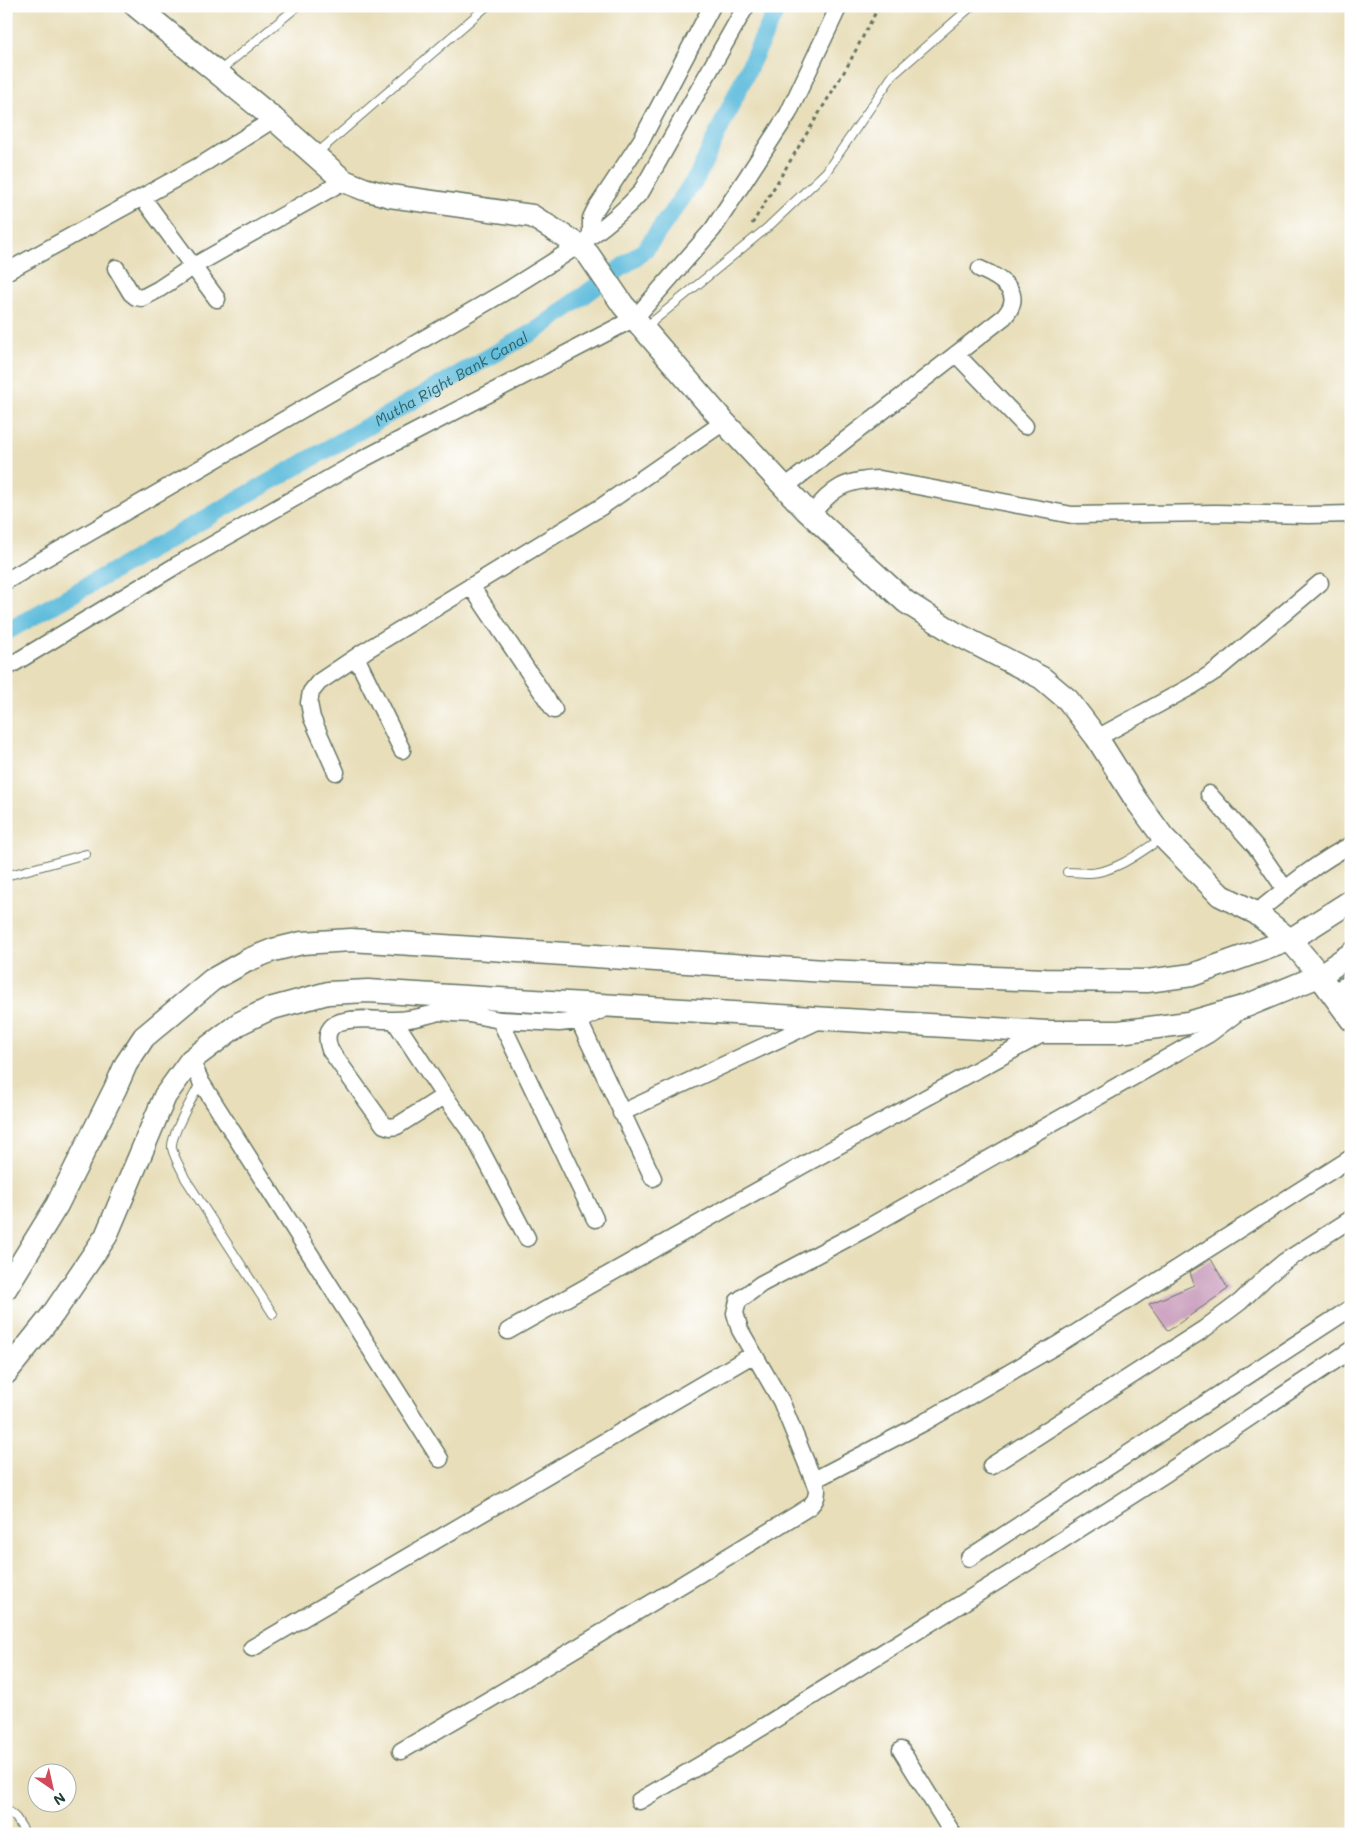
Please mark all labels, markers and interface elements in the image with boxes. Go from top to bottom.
water label: Mutha Right Bank Canal [371,327,532,430]
north arrow [28,1762,78,1812]
text: N [50,1788,69,1810]

